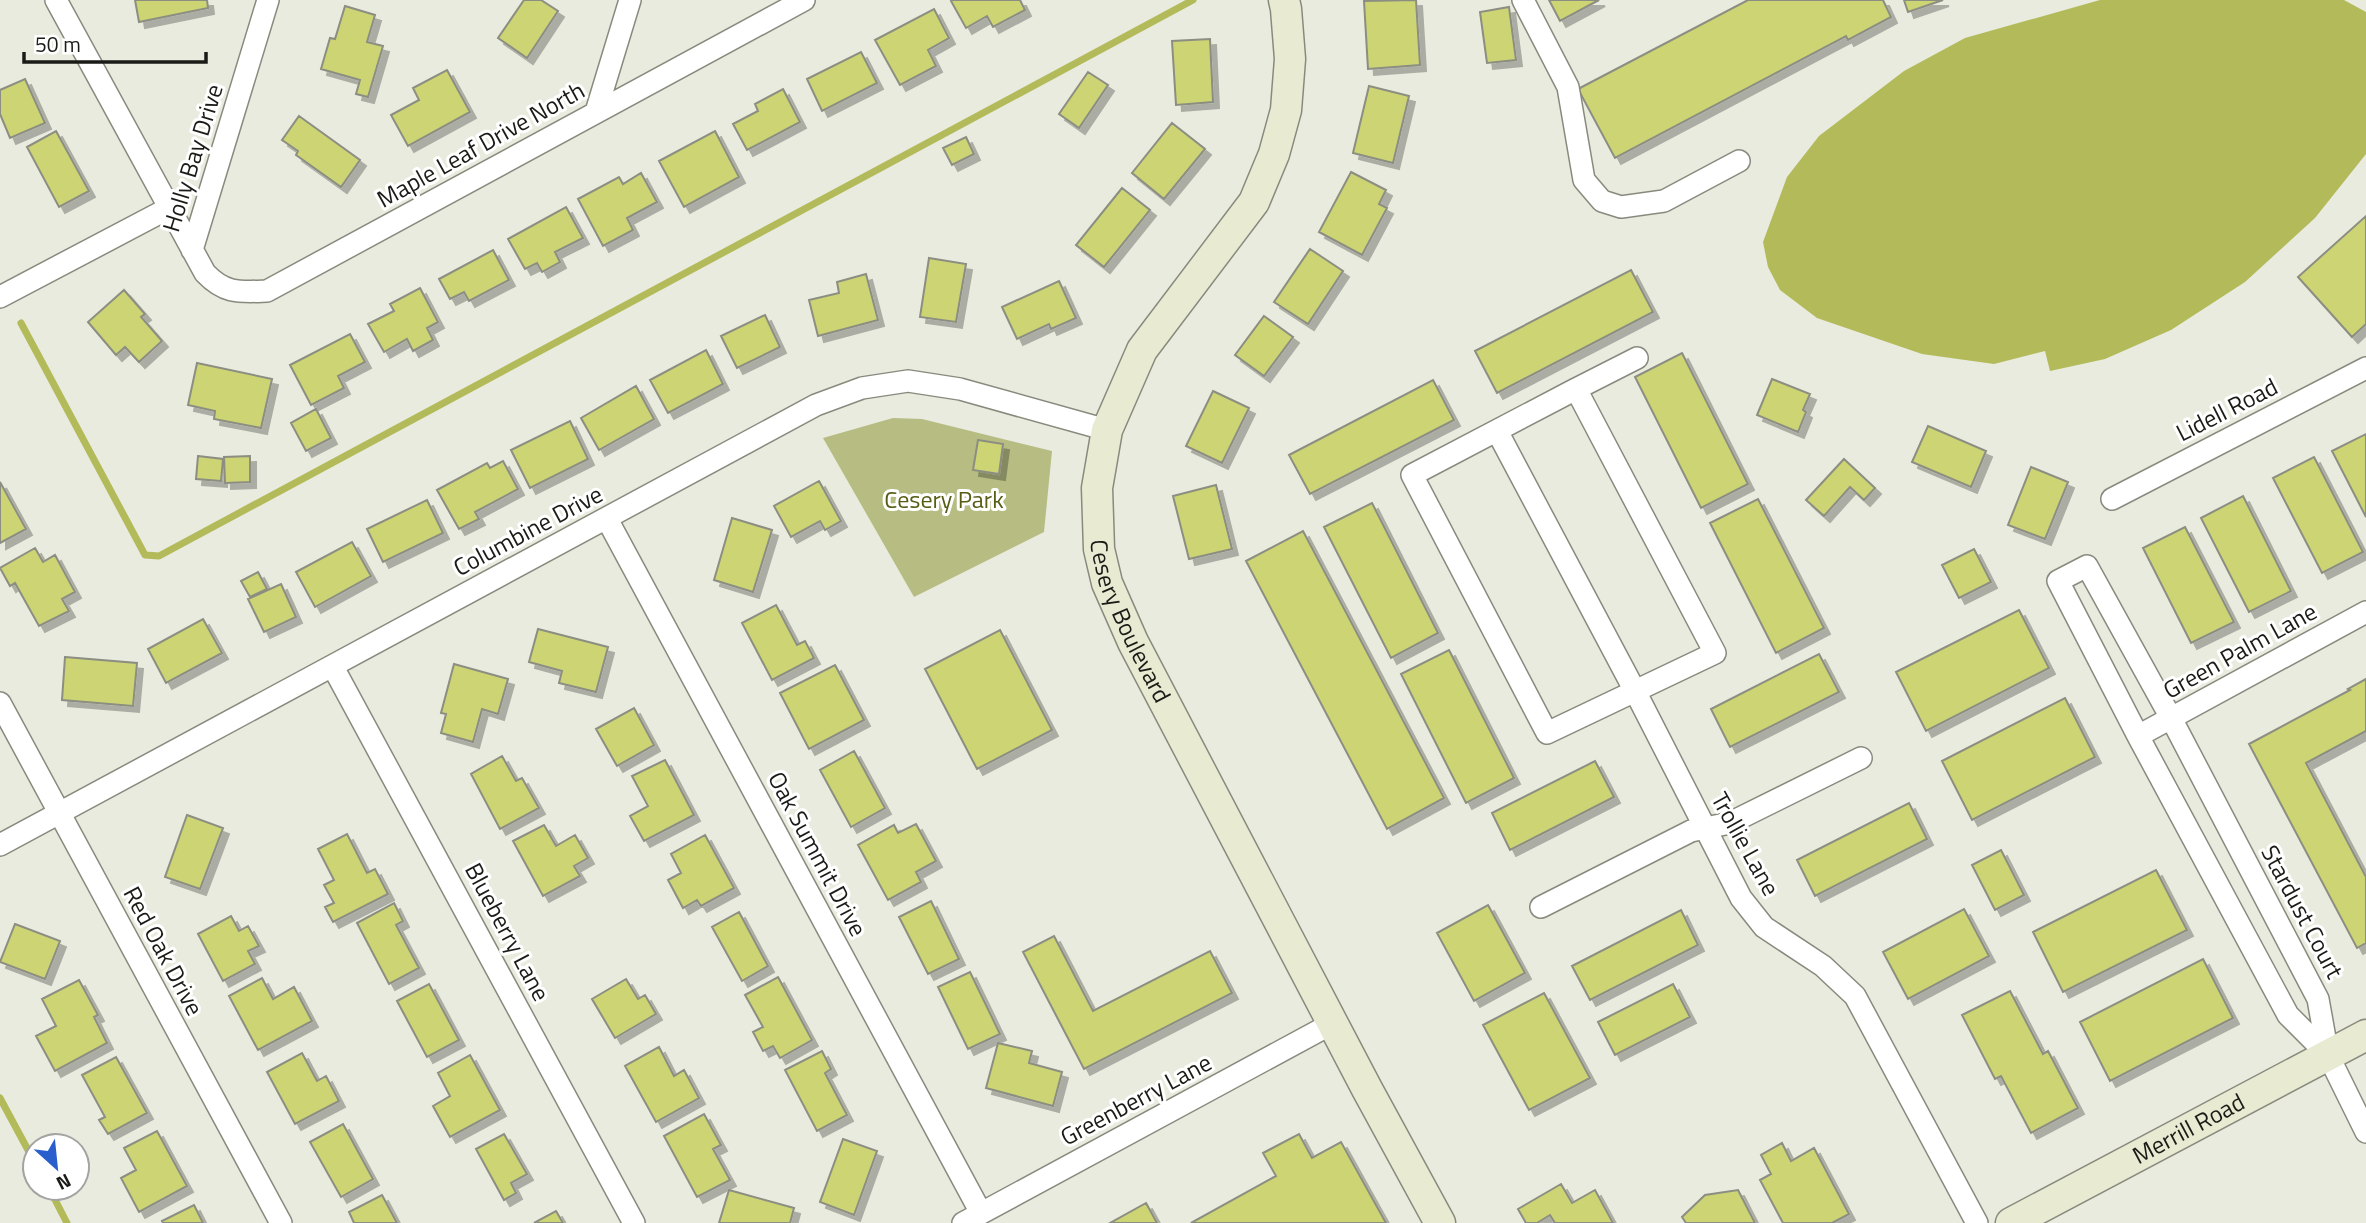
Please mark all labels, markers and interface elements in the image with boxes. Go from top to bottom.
scale bar [24,21,206,65]
text: 50 m [35,28,81,60]
street label: Maple Leaf Drive North [370,72,591,216]
street label: Holly Bay Drive [152,79,232,236]
street label: Lidell Road [2169,368,2284,450]
street label: Columbine Drive [446,476,609,585]
park label: Cesery Park [884,481,1004,517]
street label: Cesery Boulevard [1082,539,1181,709]
street label: Green Palm Lane [2156,593,2323,707]
street label: Oak Summit Drive [759,765,876,942]
street label: Trollie Lane [1703,785,1789,902]
street label: Stardust Court [2253,838,2353,985]
street label: Blueberry Lane [456,856,559,1007]
street label: Red Oak Drive [115,879,213,1022]
street label: Greenberry Lane [1053,1044,1218,1154]
street label: Merrill Road [2126,1083,2251,1173]
north arrow [21,1132,91,1202]
text: N [51,1167,76,1199]

